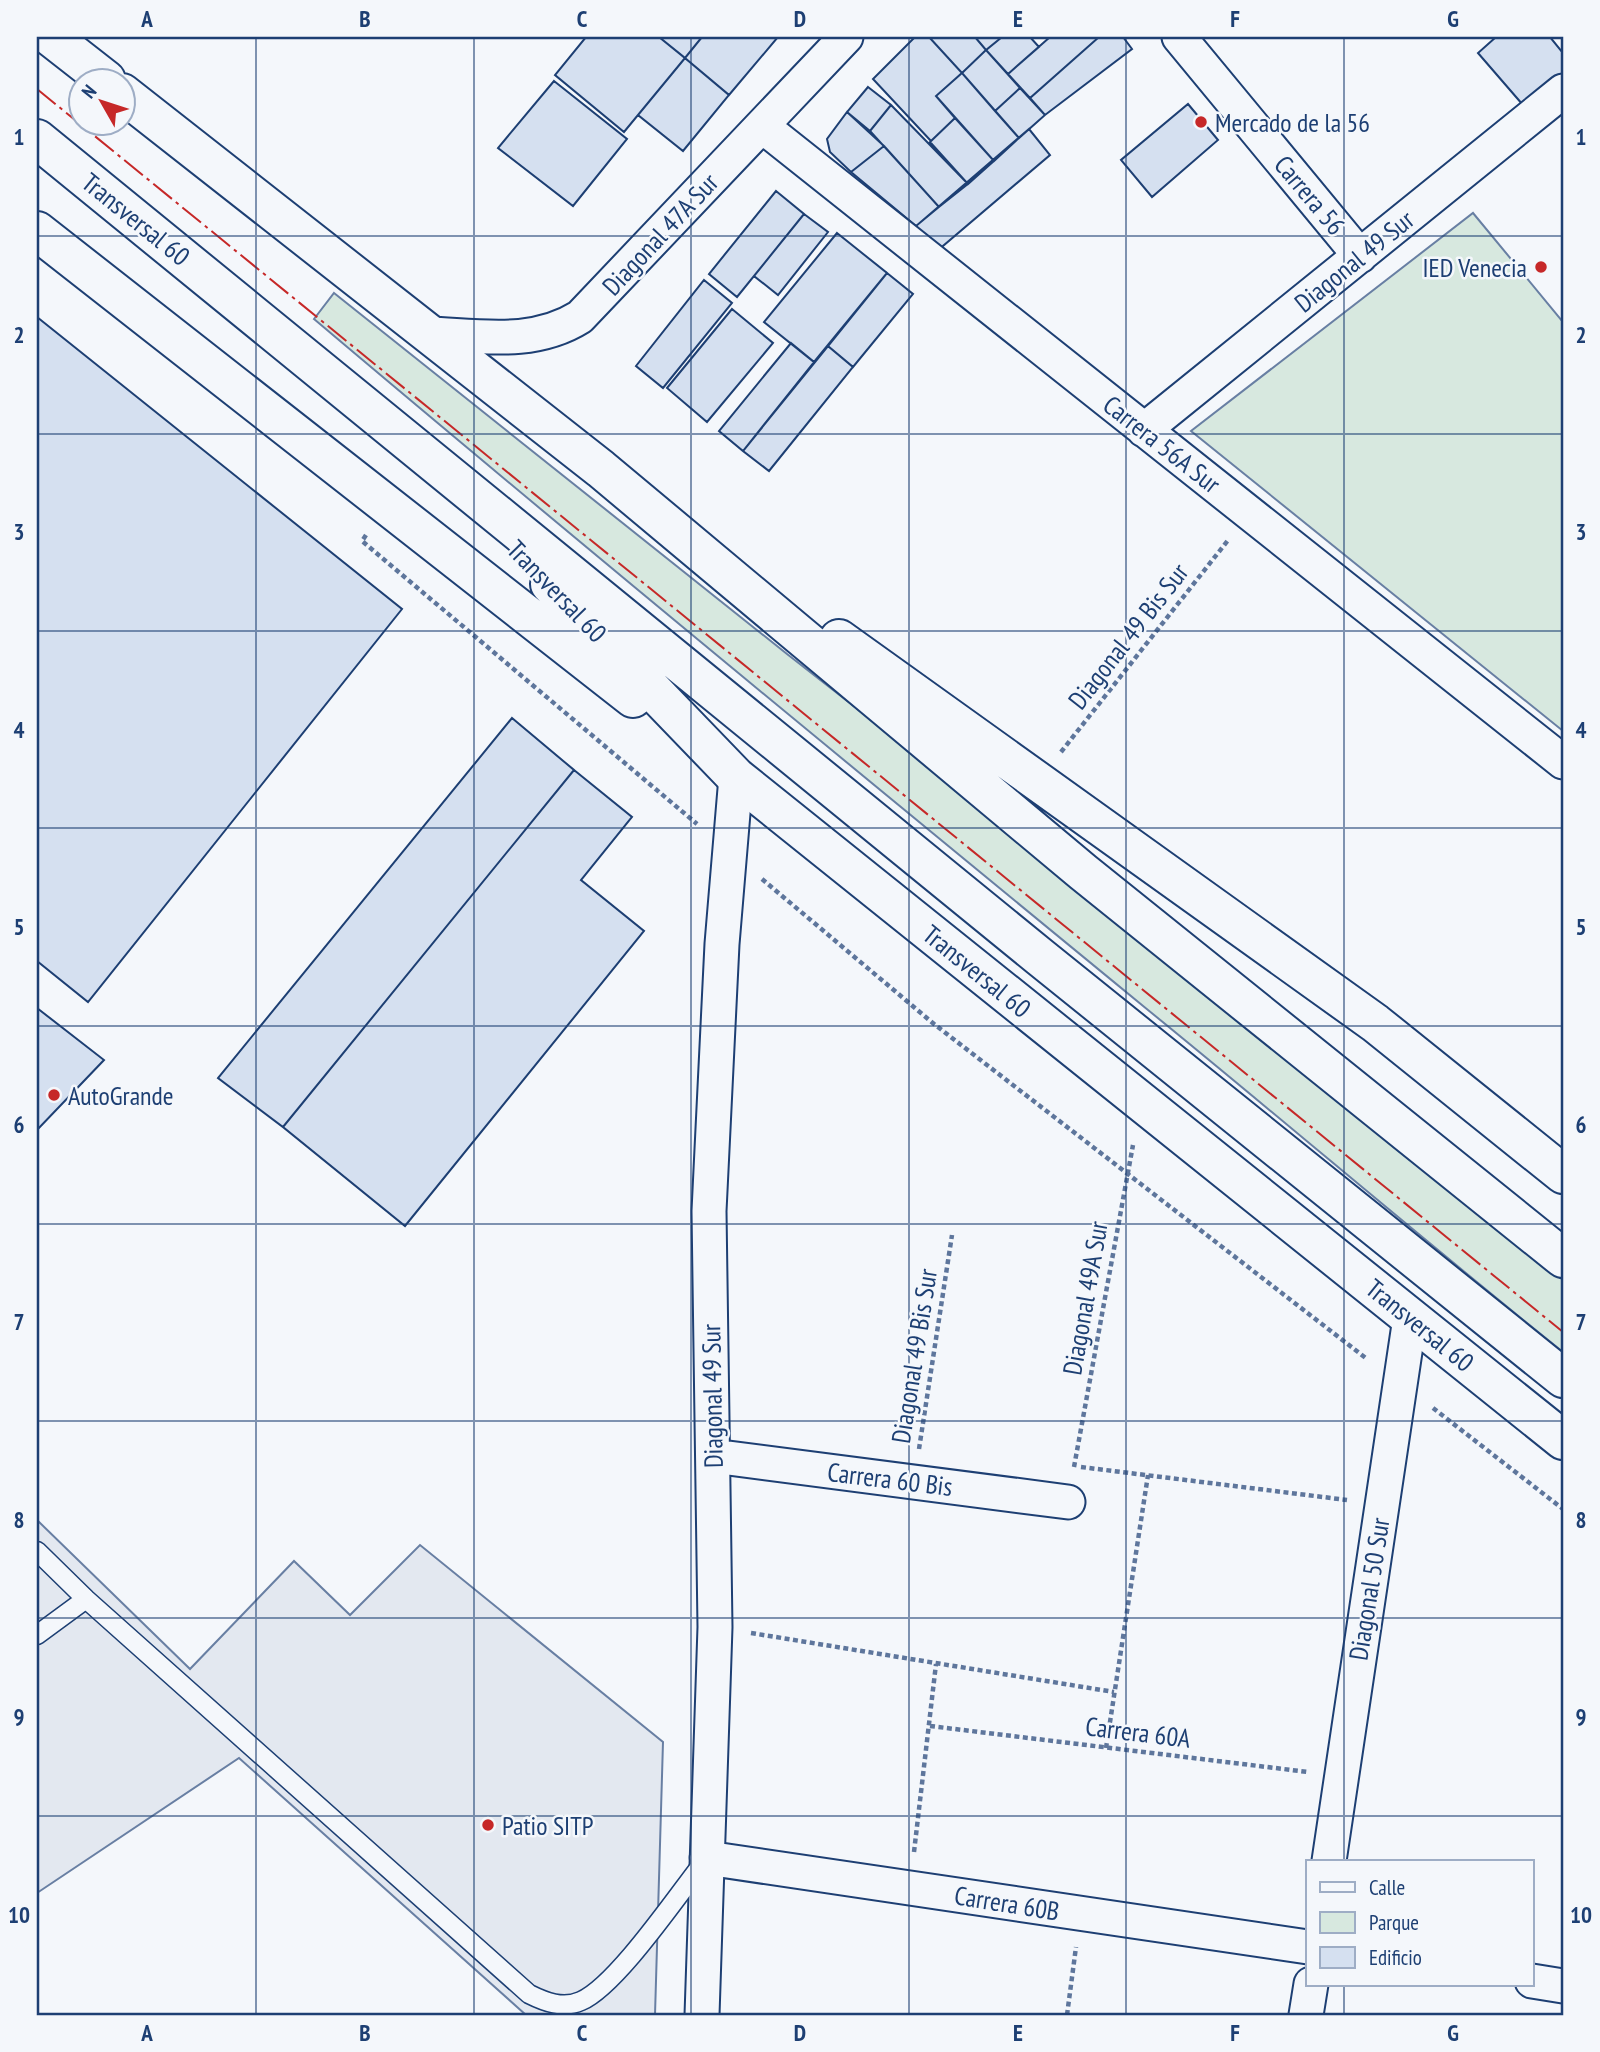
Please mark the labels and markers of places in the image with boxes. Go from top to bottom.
place label: Mercado de la 56 [1215,106,1370,139]
marker: Mercado de la 56 [1193,114,1209,130]
place label: IED Venecia [1423,251,1527,284]
marker: IED Venecia [1533,259,1549,275]
place label: AutoGrande [68,1079,173,1112]
marker: AutoGrande [46,1087,62,1103]
place label: Patio SITP [502,1809,594,1842]
marker: Patio SITP [480,1817,496,1833]

